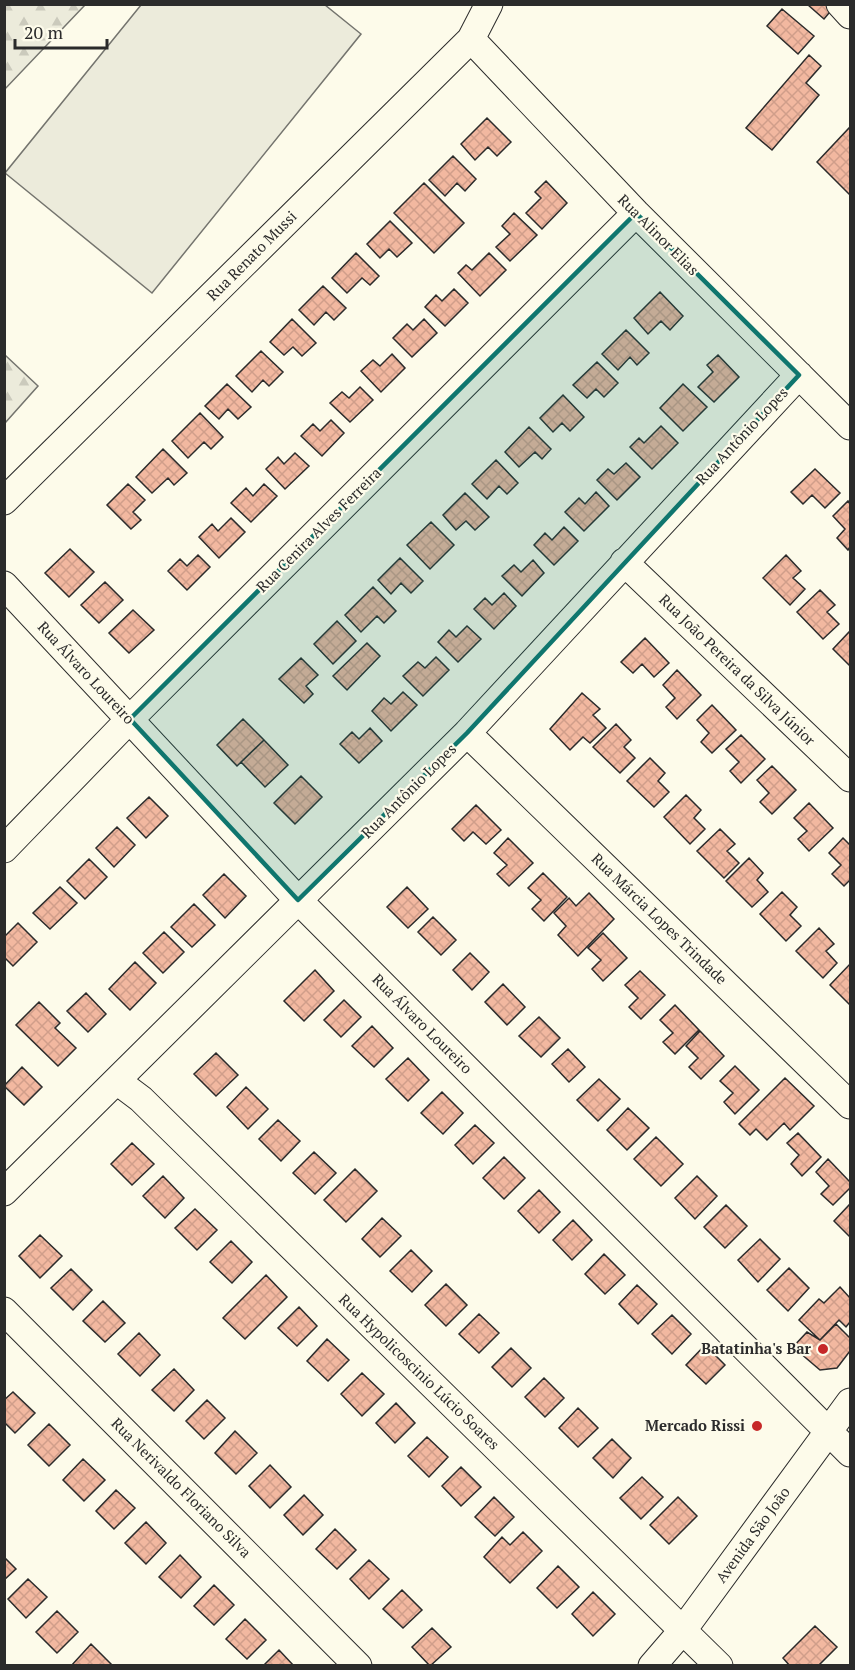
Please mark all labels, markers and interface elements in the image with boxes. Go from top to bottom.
scale bar [15,12,106,50]
text: 20 m [24,20,64,44]
street label: Rua Alinor Elias [614,189,704,279]
street label: Rua Renato Mussi [202,206,301,305]
street label: Rua Antônio Lopes [691,382,792,488]
street label: Rua Cenira Alves Ferreira [252,462,385,596]
street label: Rua João Pereira da Silva Júnior [655,589,820,750]
street label: Rua Álvaro Loureiro [34,617,140,728]
street label: Rua Antônio Lopes [356,738,460,842]
street label: Rua Márcia Lopes Trindade [588,848,732,988]
street label: Rua Álvaro Loureiro [368,969,477,1078]
street label: Rua Hypolicoscinio Lúcio Soares [335,1289,504,1454]
place label: Batatinha's Bar [701,1338,812,1358]
marker: Batatinha's Bar [816,1342,830,1356]
street label: Rua Nerivaldo Floriano Silva [107,1413,256,1562]
place label: Mercado Rissi [645,1415,745,1435]
marker: Mercado Rissi [750,1419,764,1433]
street label: Avenida São João [711,1482,794,1586]

